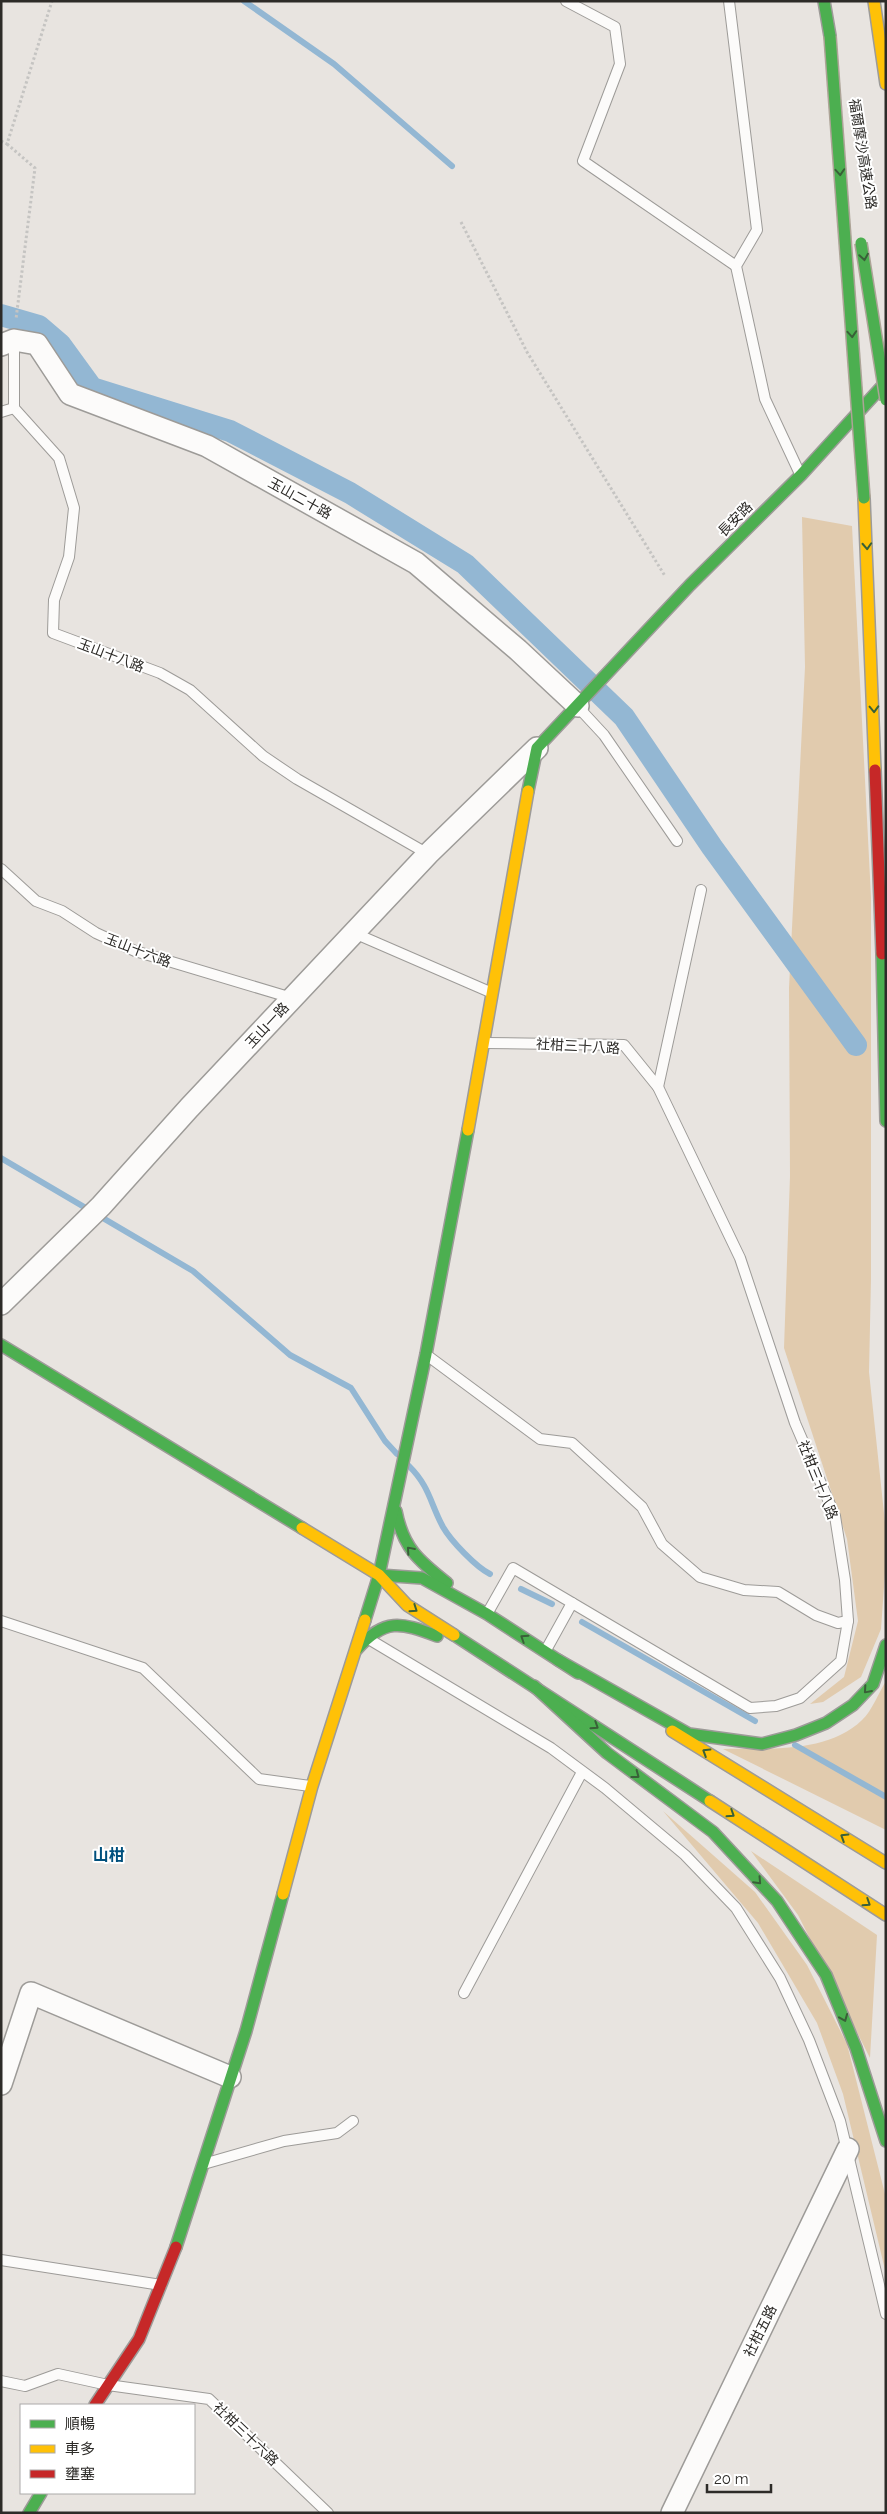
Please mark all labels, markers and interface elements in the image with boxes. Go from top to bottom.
street label: 福爾摩沙高速公路 [846,97,880,211]
one-way arrow [834,168,845,176]
one-way arrow [858,253,868,261]
one-way arrow [846,330,857,338]
street label: 玉山二十路 [266,474,334,522]
street label: 長安路 [714,498,756,540]
one-way arrow [861,543,872,551]
street label: 玉山十八路 [75,635,147,675]
one-way arrow [869,706,879,713]
street label: 玉山十六路 [102,930,174,970]
street label: 玉山一路 [242,999,292,1051]
street label: 社柑三十八路 [536,1036,620,1056]
street label: 社柑三十八路 [795,1438,841,1522]
one-way arrow [407,1546,416,1555]
one-way arrow [409,1603,418,1613]
one-way arrow [520,1635,529,1644]
one-way arrow [864,1684,873,1693]
one-way arrow [590,1719,599,1729]
one-way arrow [703,1748,712,1758]
one-way arrow [630,1769,640,1778]
one-way arrow [726,1808,735,1818]
one-way arrow [841,1834,850,1844]
district label: 山柑 [93,1846,125,1865]
one-way arrow [752,1876,761,1885]
one-way arrow [861,1897,871,1906]
one-way arrow [837,2013,848,2022]
street label: 社柑五路 [741,2302,779,2360]
street label: 社柑三十六路 [210,2399,282,2469]
legend [20,2404,195,2494]
text: 順暢 [65,2415,95,2433]
text: 車多 [65,2440,95,2458]
scale bar [707,2462,771,2494]
text: 壅塞 [65,2465,95,2483]
text: 20 m [714,2470,749,2488]

